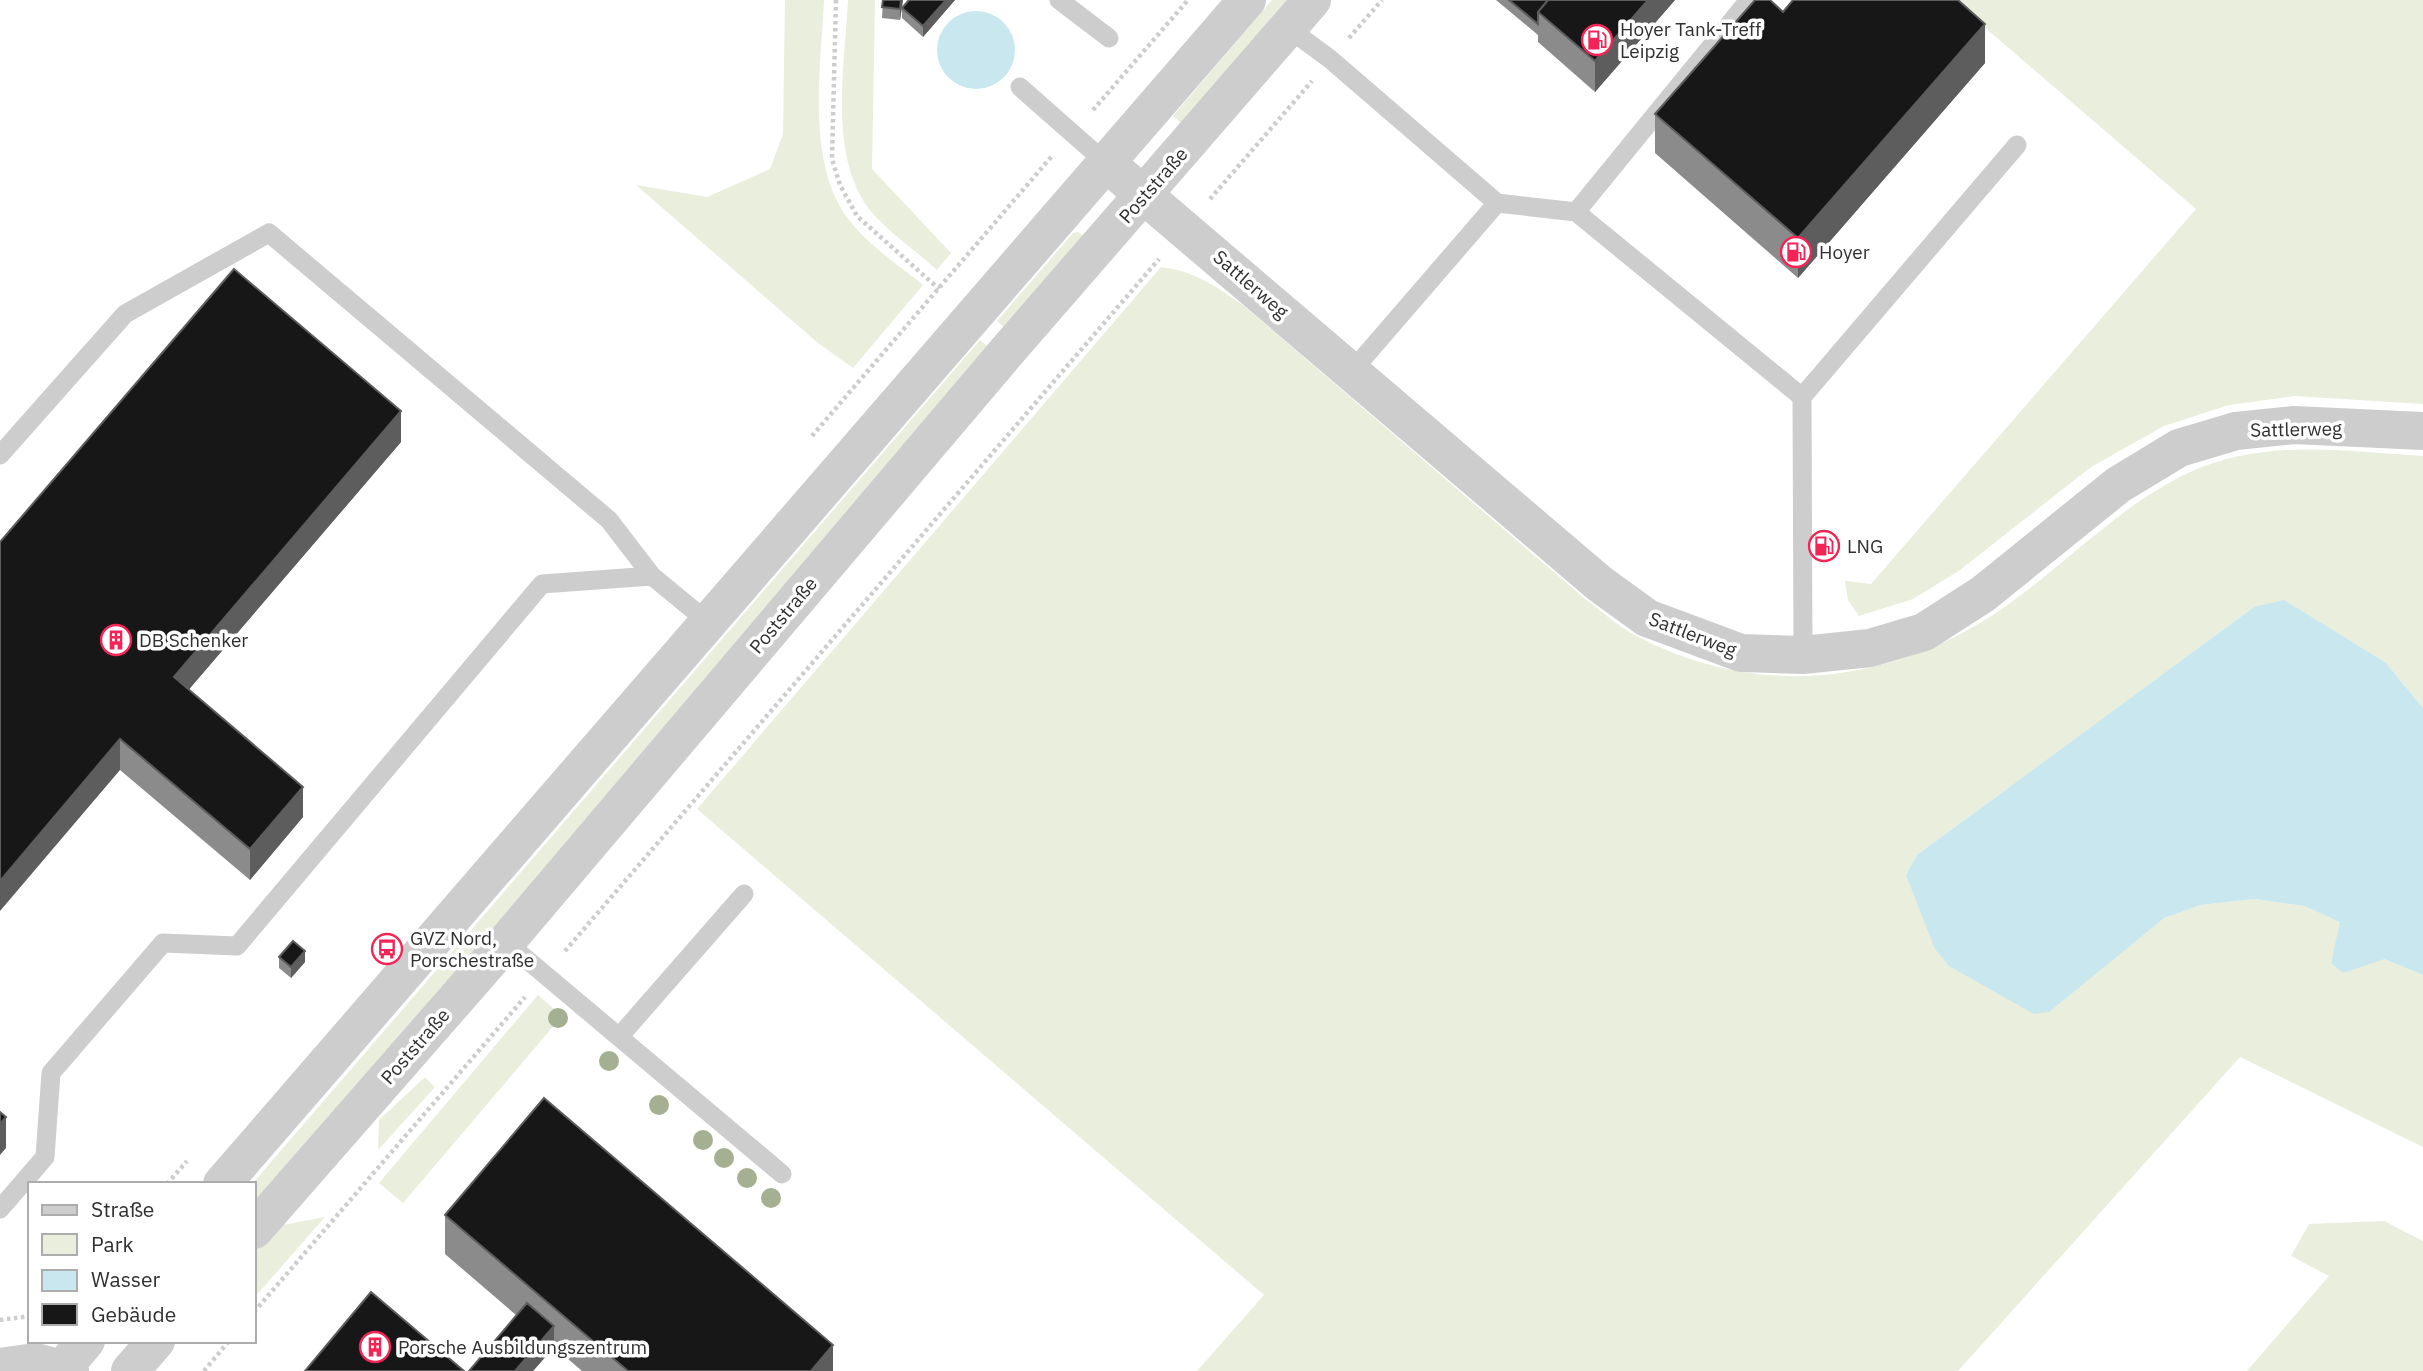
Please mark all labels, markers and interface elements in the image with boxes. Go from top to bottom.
place label: Hoyer Tank-Treff Leipzig [1620,17,1761,63]
fuel station icon: Hoyer Tank-Treff Leipzig [1580,23,1614,57]
street label: Poststraße [1113,142,1193,228]
fuel station icon: Hoyer [1779,235,1813,269]
place label: Hoyer [1819,240,1870,264]
street label: Sattlerweg [1208,245,1294,323]
street label: Sattlerweg [2250,416,2342,442]
fuel station icon: LNG [1807,529,1841,563]
place label: LNG [1847,534,1883,558]
street label: Poststraße [744,572,822,658]
street label: Sattlerweg [1646,606,1740,662]
building icon: DB Schenker [99,623,133,657]
place label: DB Schenker [139,628,248,652]
place label: GVZ Nord, Porschestraße [410,926,534,972]
bus stop icon: GVZ Nord, Porschestraße [370,932,404,966]
street label: Poststraße [375,1003,455,1089]
legend [28,1182,256,1343]
text: Straße [91,1195,154,1223]
text: Park [91,1230,134,1258]
text: Wasser [91,1265,161,1293]
text: Gebäude [91,1300,176,1328]
building icon: Porsche Ausbildungszentrum [358,1330,392,1364]
place label: Porsche Ausbildungszentrum [398,1335,647,1359]

